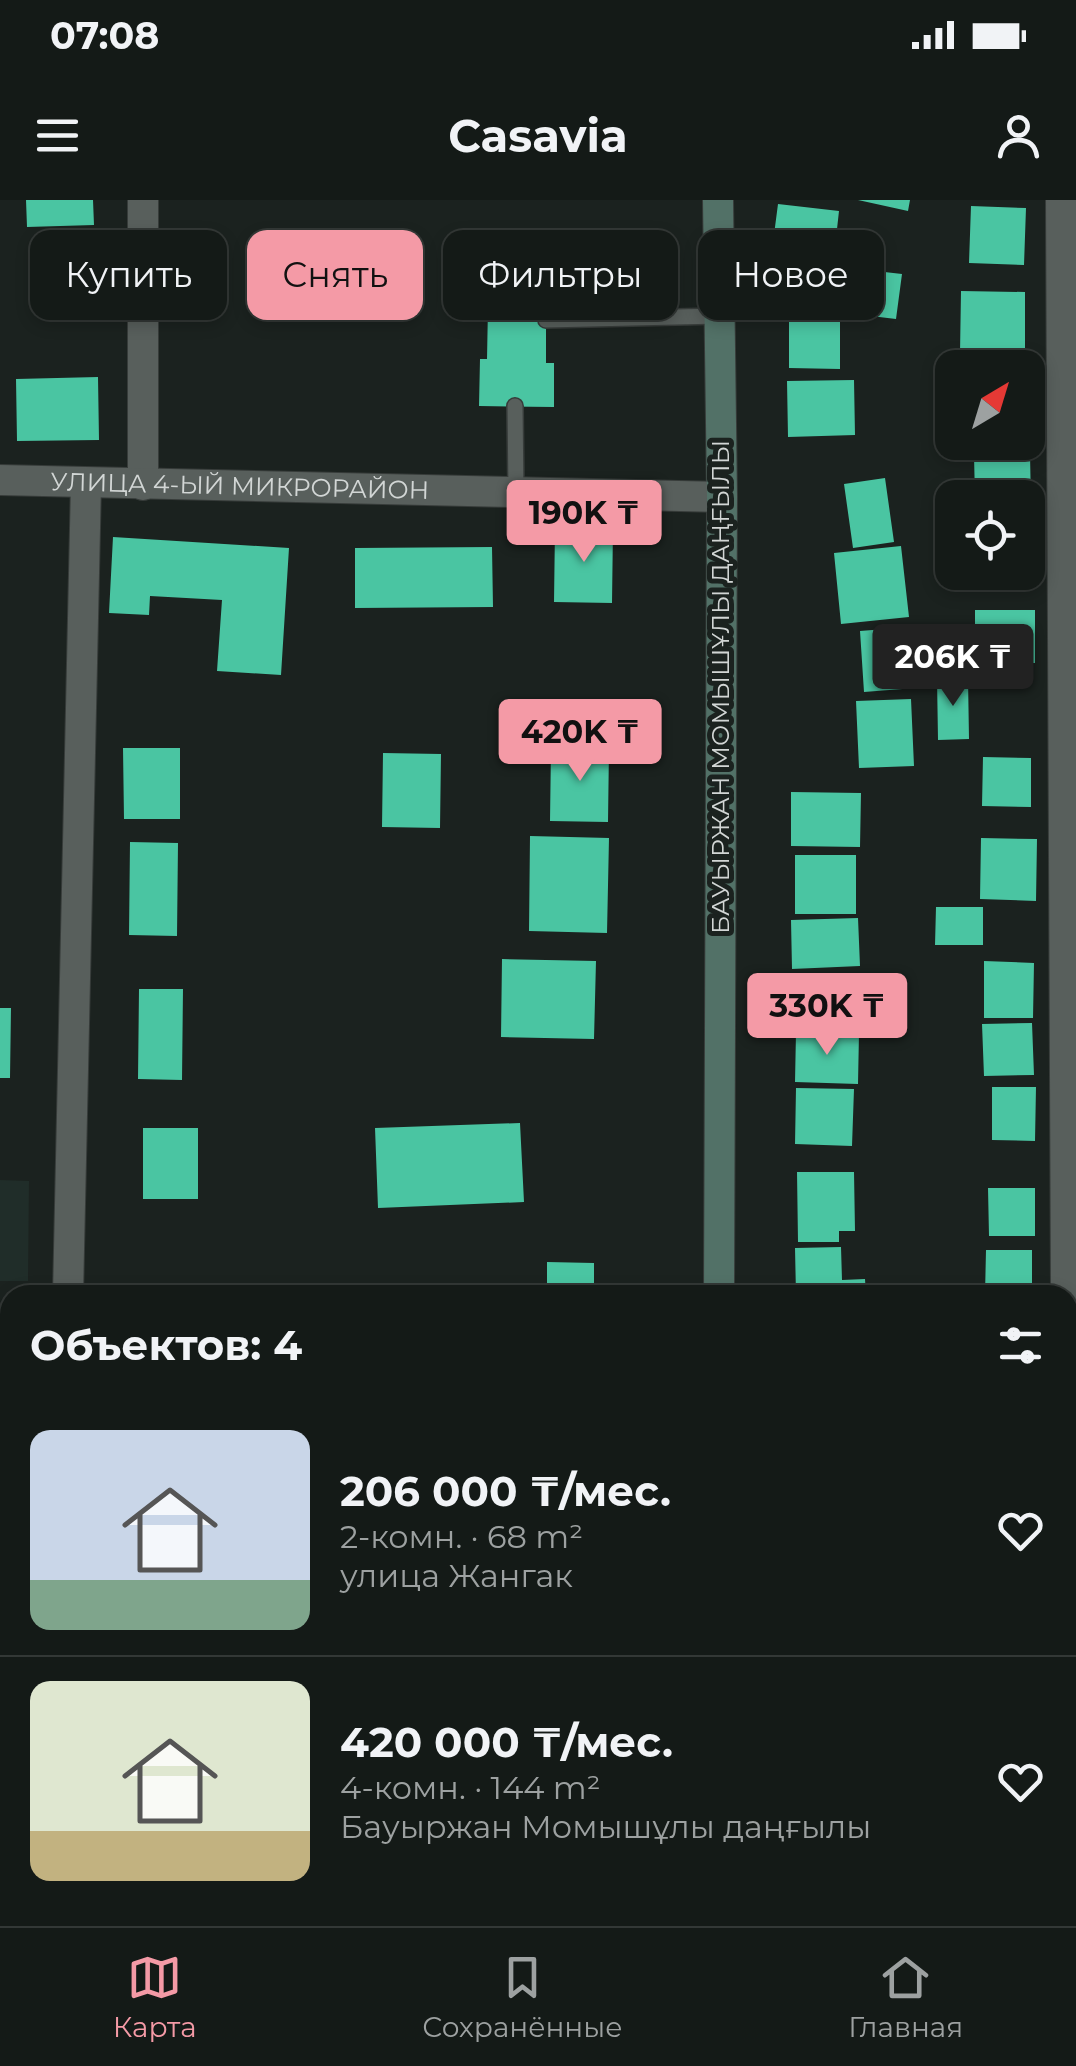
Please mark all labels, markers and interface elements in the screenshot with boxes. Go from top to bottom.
text: 07:08 [50,12,159,59]
icon: menu [30,108,85,163]
text: Casavia [448,108,628,163]
icon: person [991,108,1046,163]
chip: Купить [30,230,227,320]
chip: Снять [247,230,423,320]
chip: Фильтры [443,230,678,320]
chip: Новое [698,230,884,320]
north arrow [935,350,1045,460]
map controls [935,350,1045,590]
street label: БАУЫРЖАН МОМЫШҰЛЫ ДАҢҒЫЛЫ [705,440,735,934]
street label: УЛИЦА 4-ЫЙ МИКРОРАЙОН [50,466,430,505]
pin: 190K ₸ [503,480,665,565]
button: locate [935,480,1045,590]
text: 190K ₸ [529,493,639,532]
pin: 206K ₸ [872,624,1034,709]
text: 206K ₸ [894,637,1012,676]
pin: 420K ₸ [499,699,661,784]
text: 420K ₸ [521,712,639,751]
pin: 330K ₸ [746,973,908,1058]
text: 330K ₸ [769,986,885,1025]
icon: filters [993,1318,1048,1373]
text: Объектов: 4 [30,1319,302,1371]
text: 206 000 ₸/мес. [340,1465,671,1517]
icon: home [110,1470,230,1590]
icon: heart [993,1503,1048,1558]
text: 2-комн. · 68 m² [340,1517,583,1556]
text: улица Жангак [340,1556,573,1595]
text: 420 000 ₸/мес. [340,1716,673,1768]
icon: home [110,1721,230,1841]
icon: heart [993,1754,1048,1809]
text: 4-комн. · 144 m² [340,1768,601,1807]
text: Бауыржан Момышұлы даңғылы [340,1807,871,1846]
tab: Карта [113,1950,197,2044]
tab: Сохранённые [422,1950,623,2044]
tab: Главная [848,1950,963,2044]

